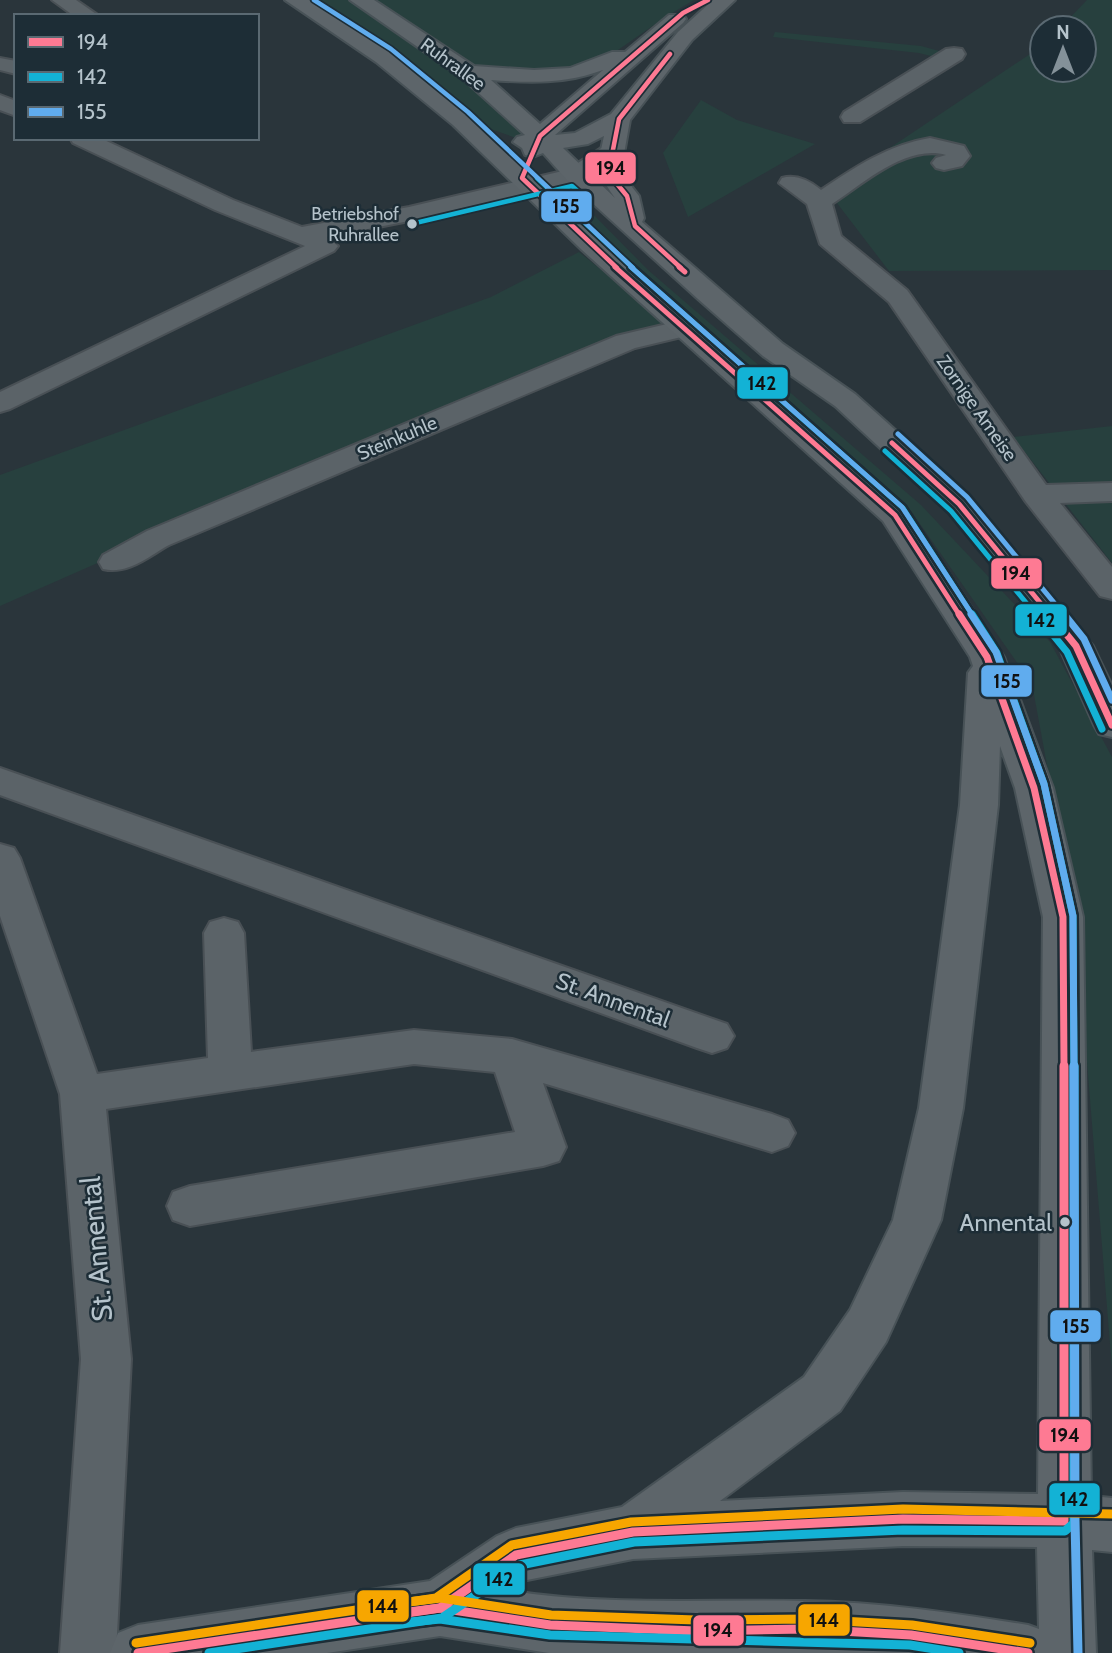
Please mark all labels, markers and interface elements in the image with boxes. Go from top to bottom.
legend [14,14,259,140]
north arrow [1028,14,1098,84]
text: N [1056,21,1070,44]
text: 194 [77,29,108,54]
street label: Ruhrallee [416,33,490,95]
text: 142 [77,64,107,89]
text: 155 [77,99,107,124]
line badge: 194 [584,151,637,185]
text: 194 [596,157,626,180]
line badge: 155 [540,190,593,223]
text: 155 [552,195,580,218]
place label: Betriebshof Ruhrallee [311,203,399,246]
marker: Betriebshof Ruhrallee [405,217,419,231]
street label: Zornige Ameise [932,351,1022,466]
line badge: 142 [736,366,789,400]
text: 142 [748,372,776,395]
street label: Steinkuhle [354,411,441,465]
line badge: 194 [990,557,1043,590]
text: 194 [1001,562,1031,585]
line badge: 142 [1014,603,1068,637]
text: 142 [1027,609,1055,632]
line badge: 155 [980,664,1033,698]
text: 155 [993,670,1021,693]
street label: St. Annental [552,966,674,1034]
street label: St. Annental [73,1175,119,1323]
place label: Annental [960,1208,1052,1237]
marker: Annental [1058,1215,1072,1229]
line badge: 155 [1049,1309,1102,1343]
text: 155 [1062,1315,1090,1338]
line badge: 194 [1038,1418,1092,1452]
text: 194 [1050,1424,1080,1447]
line badge: 142 [1048,1482,1101,1516]
text: 142 [1060,1488,1088,1511]
line badge: 142 [472,1562,526,1596]
text: 142 [485,1568,513,1591]
line badge: 144 [356,1589,410,1623]
text: 144 [368,1595,398,1618]
line badge: 144 [797,1603,851,1637]
text: 144 [809,1609,839,1632]
line badge: 194 [692,1614,745,1647]
text: 194 [703,1619,733,1642]

